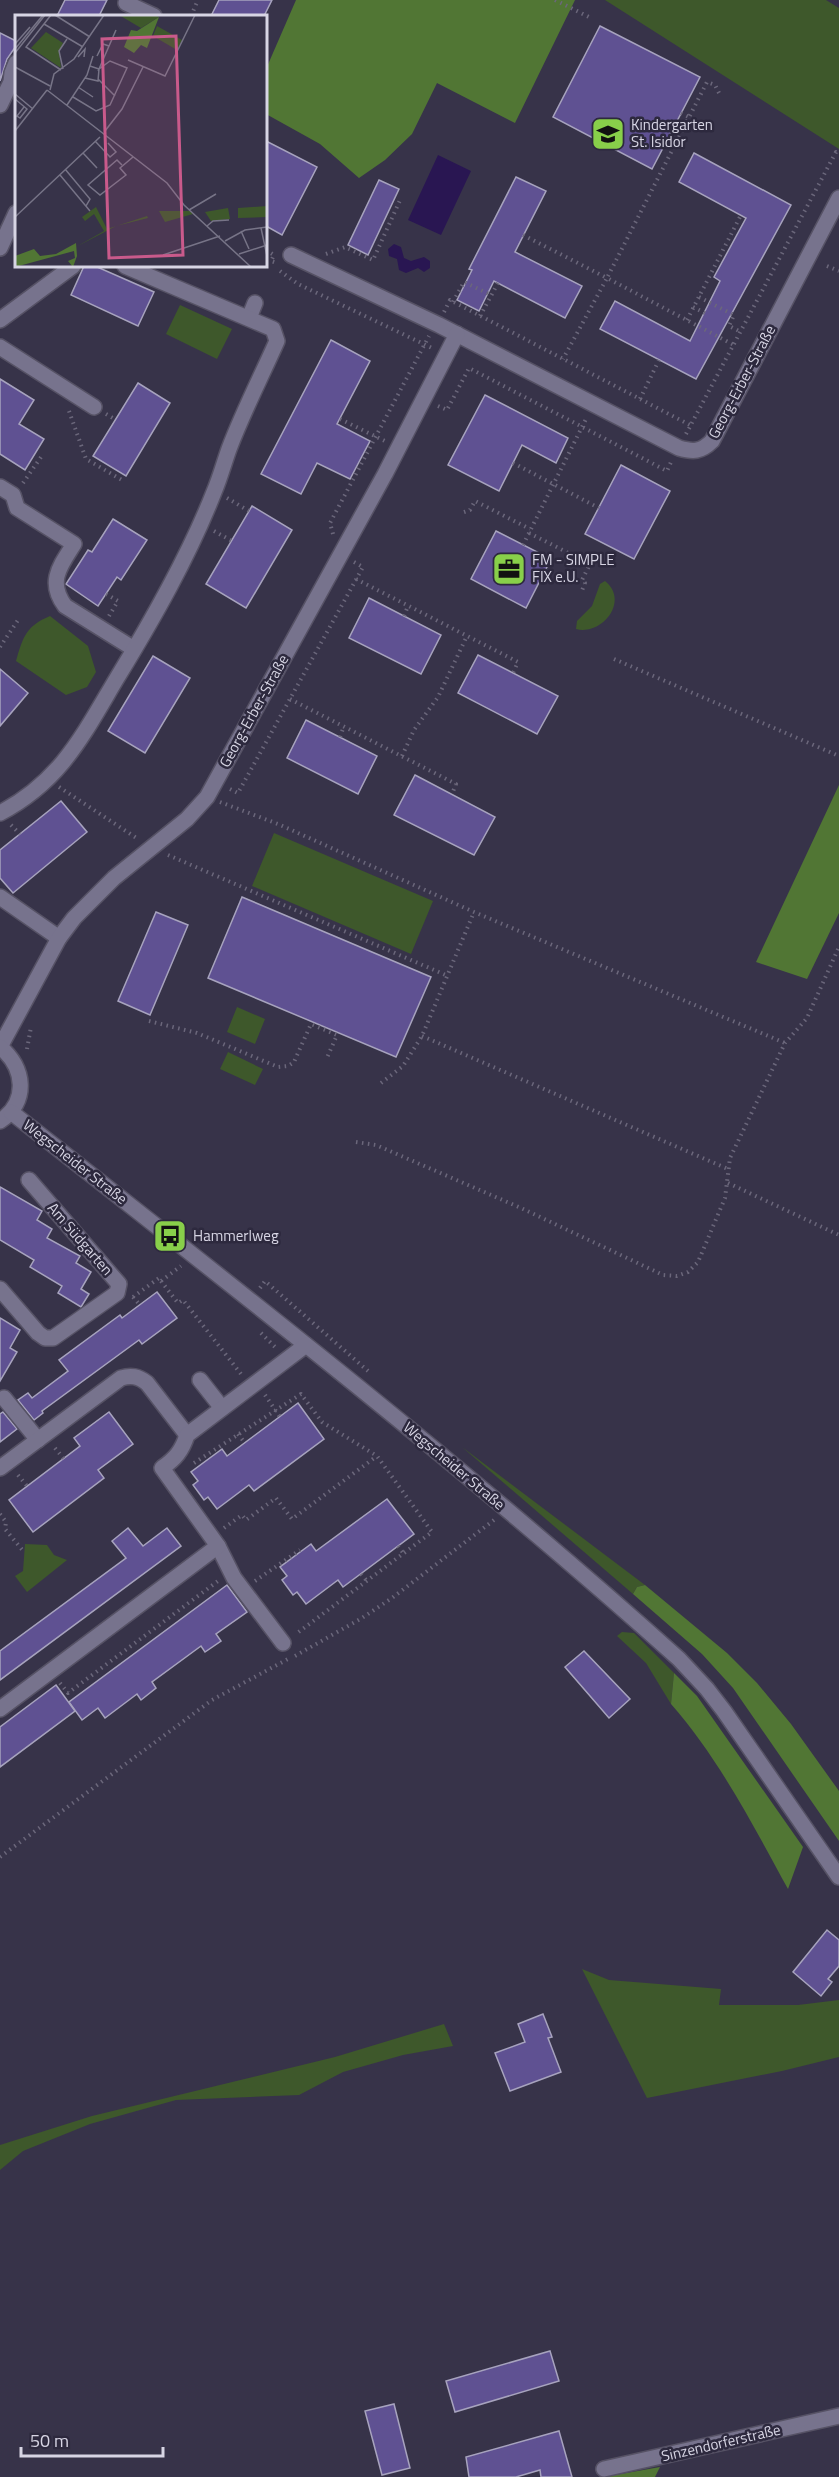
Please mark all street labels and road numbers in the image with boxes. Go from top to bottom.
street label: Georg-Erber-Straße [702,321,781,443]
street label: Georg-Erber-Straße [213,650,294,771]
street label: Wegscheider Straße [18,1113,132,1210]
street label: Am Südgarten [42,1197,119,1280]
street label: Wegscheider Straße [398,1416,510,1515]
street label: Sinzendorferstraße [659,2418,783,2467]

